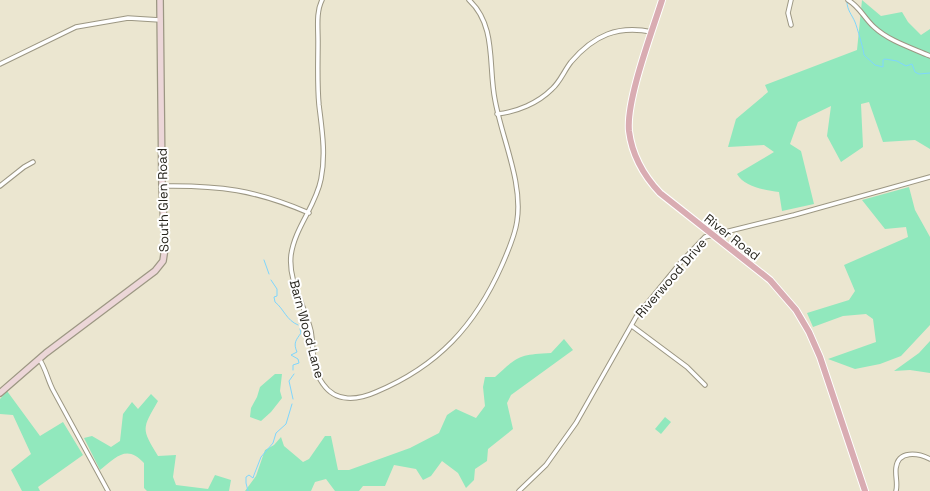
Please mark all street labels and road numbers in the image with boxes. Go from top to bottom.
street label: South Glen Road [154,148,172,252]
street label: River Road [701,210,763,264]
street label: Riverwood Drive [632,235,710,321]
street label: Barn Wood Lane [286,278,328,380]

